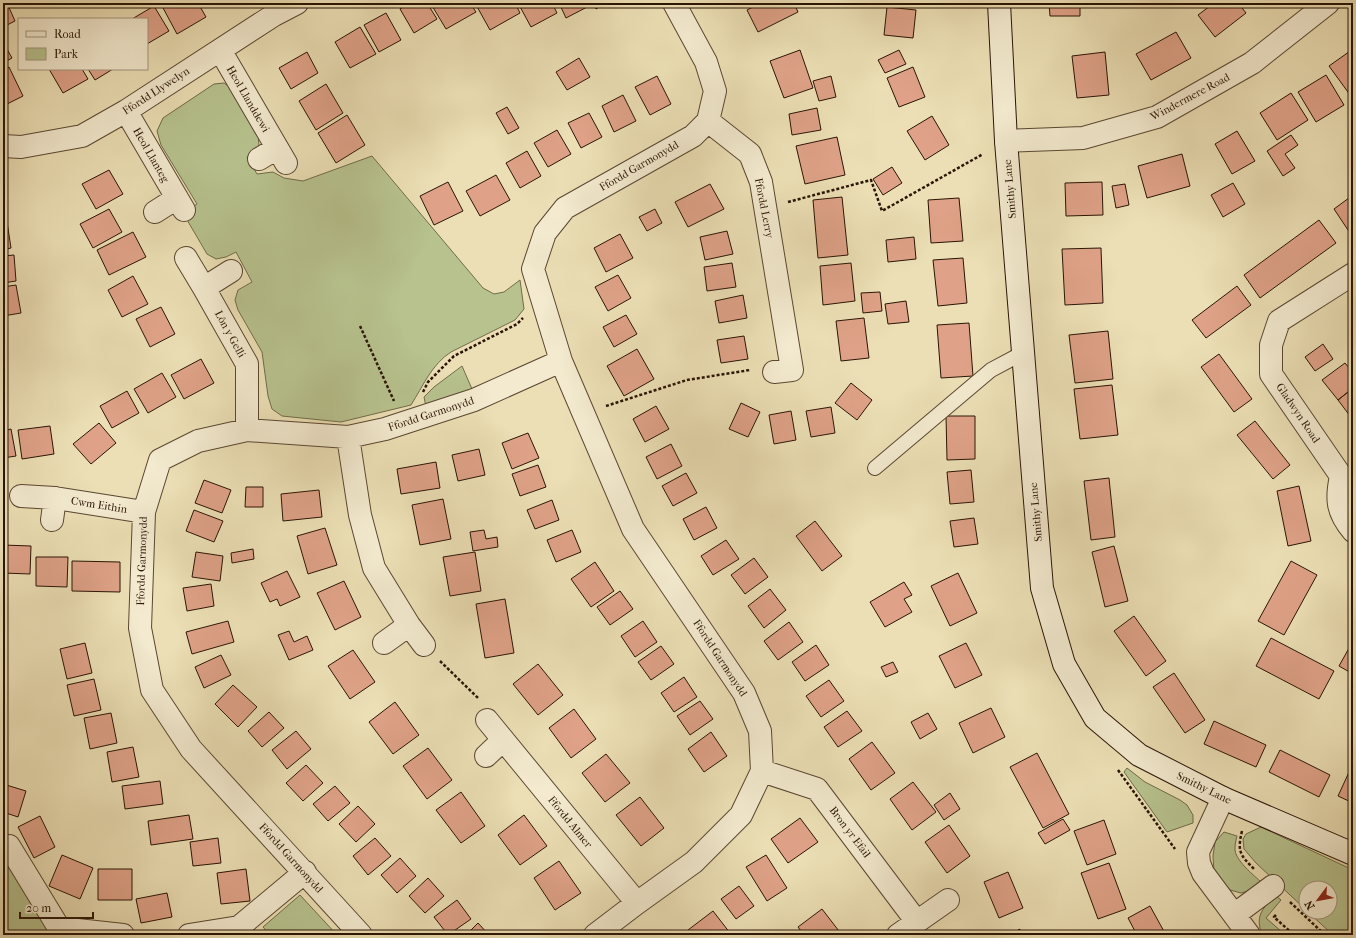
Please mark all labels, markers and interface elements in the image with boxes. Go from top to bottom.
legend [18,18,148,70]
text: Road [54,27,81,41]
text: Park [54,47,79,61]
street label: Heol Llanddewi [224,63,273,135]
street label: Ffordd Llywelyn [120,64,193,118]
street label: Windermere Road [1147,70,1233,124]
street label: Heol Llanteg [130,125,172,185]
street label: Ffordd Garmonydd [597,138,682,194]
street label: Smithy Lane [1001,158,1019,219]
street label: Ffordd Lerry [752,177,776,240]
street label: Lôn y Gelli [212,308,249,360]
street label: Gladwyn Road [1273,381,1323,446]
street label: Ffordd Garmonydd [386,394,476,434]
street label: Smithy Lane [1027,481,1045,542]
street label: Cwm Eithin [70,494,129,516]
street label: Ffordd Garmonydd [134,515,150,606]
street label: Ffordd Garmonydd [690,617,750,700]
street label: Smithy Lane [1174,769,1234,807]
street label: Ffordd Almer [545,793,595,851]
street label: Bron yr Efail [827,804,873,860]
street label: Ffordd Garmonydd [256,820,326,896]
north arrow [1298,880,1338,920]
scale bar [20,894,93,920]
text: N [1302,898,1318,912]
text: 20 m [26,901,51,915]

